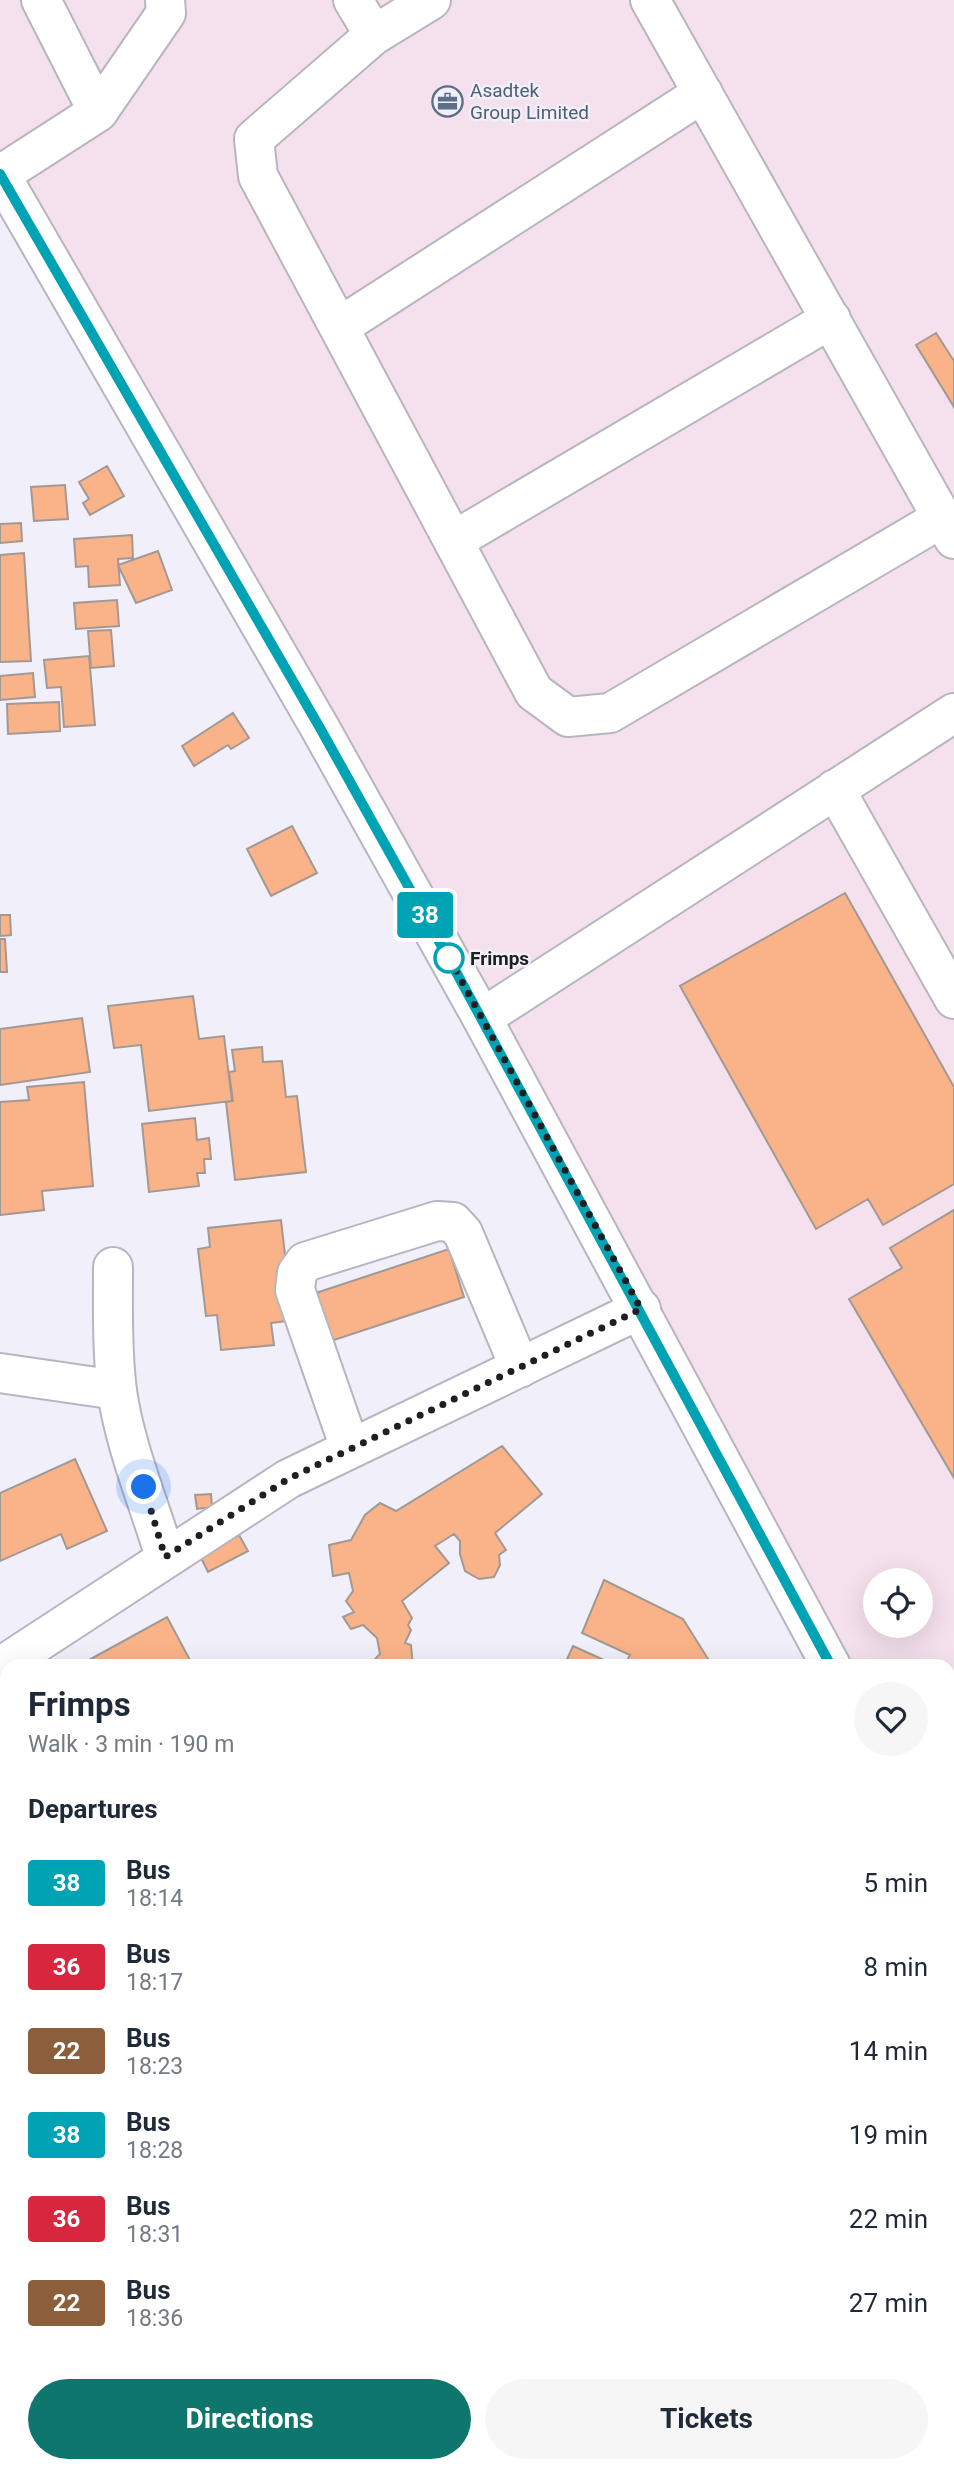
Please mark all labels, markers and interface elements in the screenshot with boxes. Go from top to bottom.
place label: Asadtek Group Limited [470,79,589,124]
office icon: Asadtek Group Limited [430,84,464,118]
line badge: 38 [394,892,457,938]
text: 38 [411,901,439,929]
marker: Frimps [434,943,464,973]
place label: Frimps [470,947,529,970]
your location [126,1469,161,1504]
map controls [863,1568,933,1638]
button: locate [863,1568,933,1638]
button: heart [854,1682,928,1756]
text: Frimps [28,1685,131,1724]
text: Walk · 3 min · 190 m [28,1731,234,1758]
text: Departures [28,1794,158,1824]
text: Bus [126,1855,171,1885]
text: 5 min [863,1868,928,1898]
text: 38 [53,1869,80,1897]
text: 18:14 [126,1885,183,1912]
text: Bus [126,1939,171,1969]
text: 8 min [863,1952,928,1982]
text: 36 [53,1953,80,1981]
text: 18:17 [126,1969,183,1996]
text: Bus [126,2023,171,2053]
text: 14 min [849,2036,928,2066]
text: 22 [53,2037,80,2065]
text: 18:23 [126,2053,183,2080]
text: Bus [126,2107,171,2137]
text: 19 min [849,2120,928,2150]
text: 38 [53,2121,80,2149]
text: 18:28 [126,2137,183,2164]
text: Bus [126,2191,171,2221]
text: 22 min [849,2204,928,2234]
text: 36 [53,2205,80,2233]
text: 18:31 [126,2221,183,2248]
text: Bus [126,2275,171,2305]
text: 27 min [849,2288,928,2318]
text: 22 [53,2289,80,2317]
text: 18:36 [126,2305,183,2332]
button: Directions [28,2379,471,2459]
button: Tickets [485,2379,928,2459]

